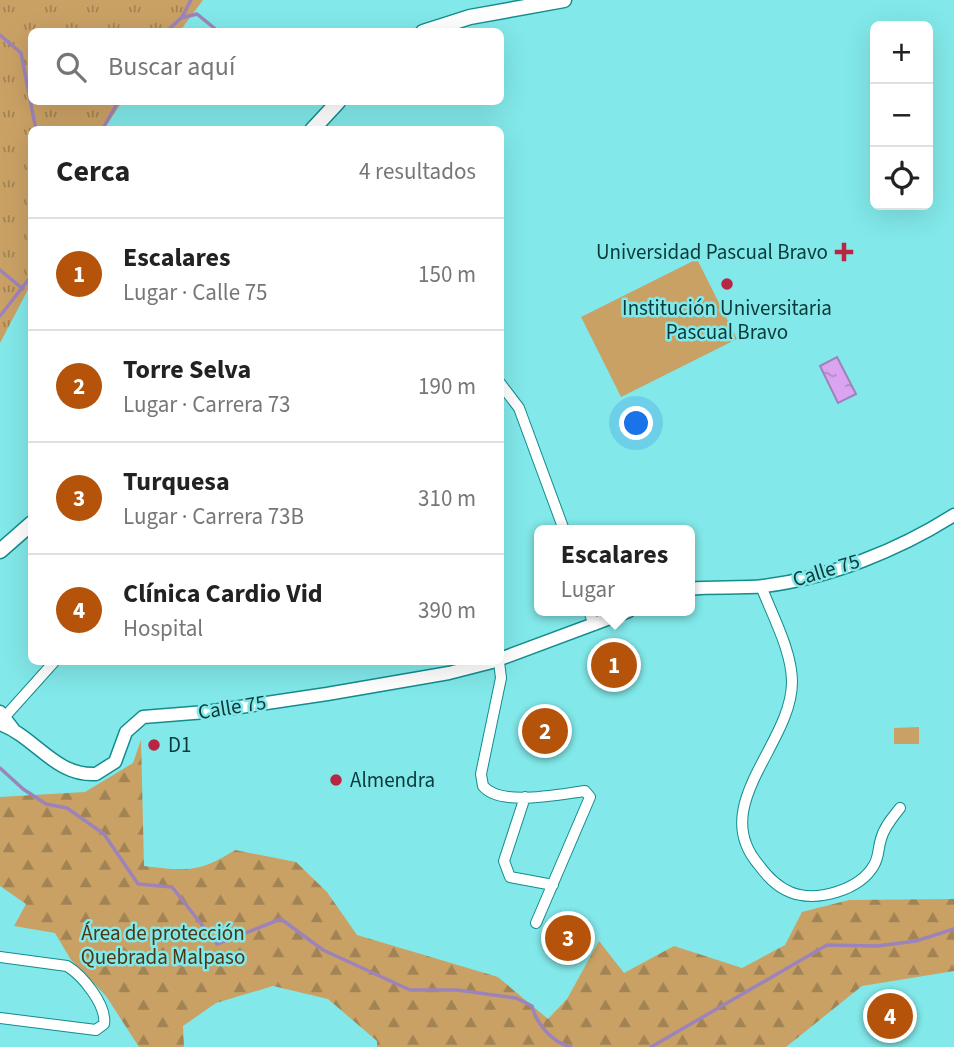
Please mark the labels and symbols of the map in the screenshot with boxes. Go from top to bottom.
place label: Universidad Pascual Bravo [596,237,828,267]
marker: Universidad Pascual Bravo [834,242,854,262]
marker: Institución Universitaria Pascual Bravo [719,276,735,292]
place label: Institución Universitaria Pascual Bravo [622,293,832,347]
your location [619,406,653,440]
street label: Calle 75 [789,546,863,594]
pin: 1 [591,639,637,691]
street label: Calle 75 [196,687,268,727]
pin: 2 [522,705,568,757]
place label: D1 [168,730,191,760]
marker: D1 [146,737,162,753]
place label: Almendra [350,765,435,795]
marker: Almendra [328,772,344,788]
pin: 3 [545,912,591,964]
park label: Área de protección Quebrada Malpaso [81,918,245,972]
pin: 4 [867,990,913,1042]

